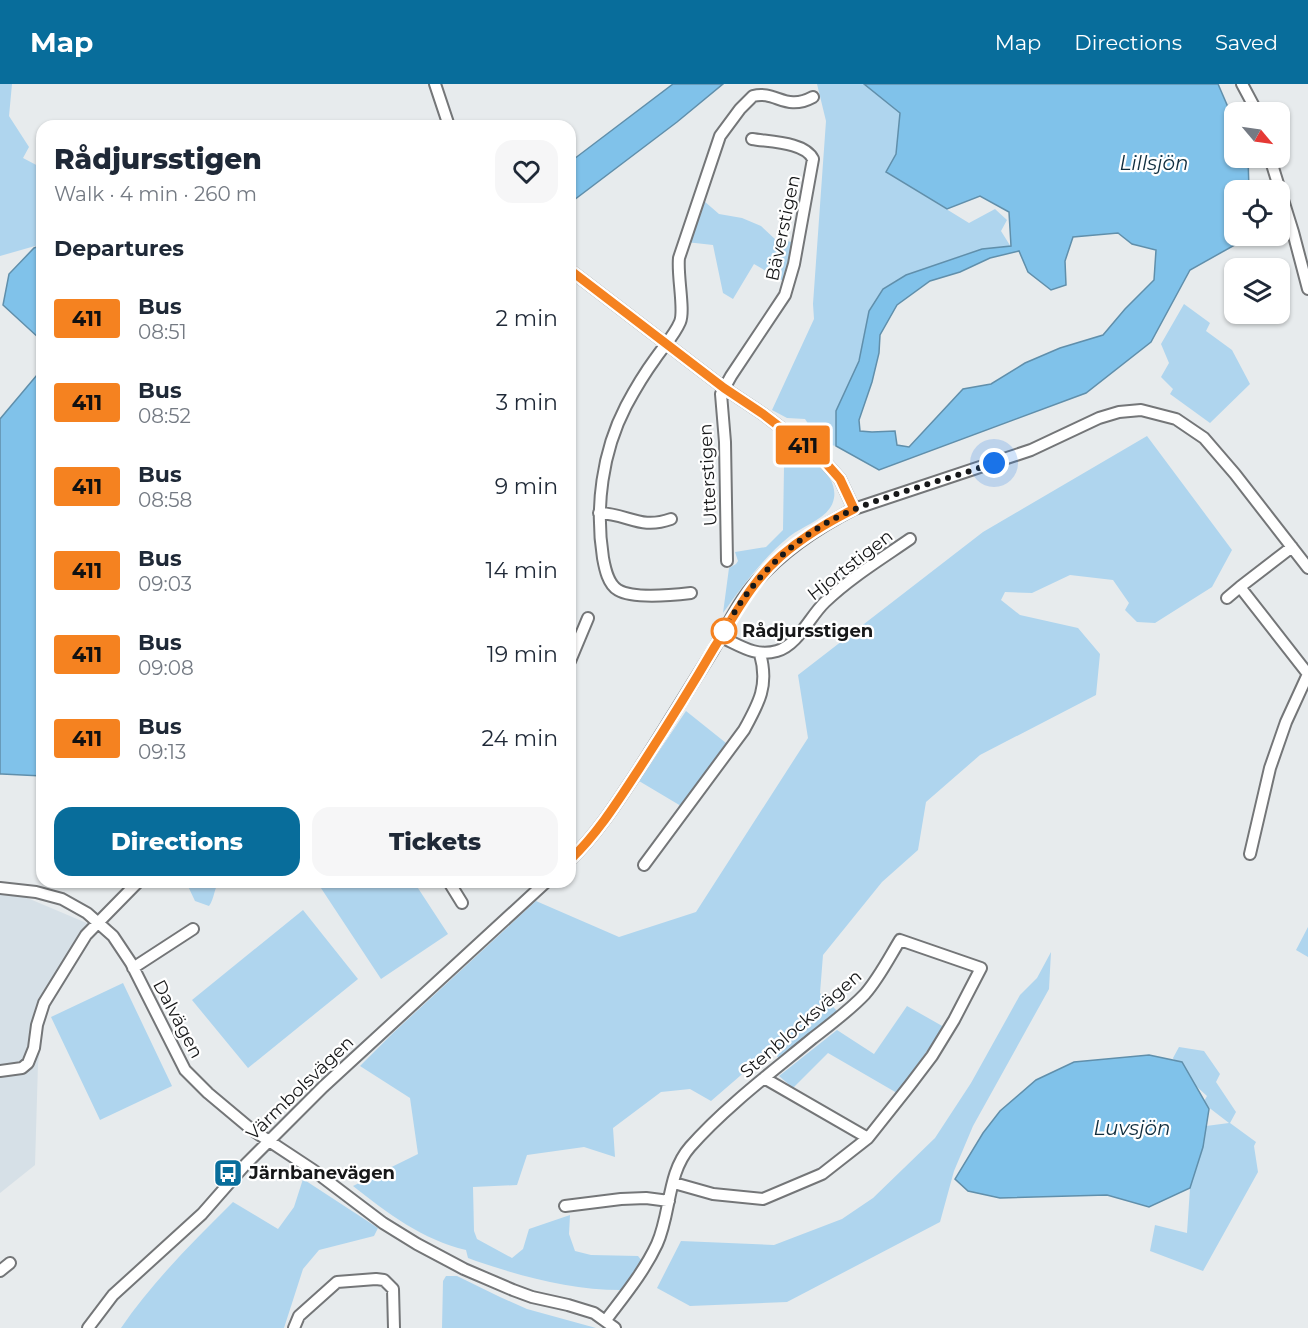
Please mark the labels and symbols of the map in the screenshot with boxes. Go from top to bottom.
north arrow [1224,102,1290,168]
water label: Lillsjön [1119,151,1189,175]
street label: Bäverstigen [761,173,805,283]
street label: Utterstigen [694,423,722,527]
line badge: 411 [768,426,838,464]
your location [979,448,1009,478]
street label: Hjortstigen [803,525,897,605]
marker: Rådjursstigen [711,618,737,644]
place label: Rådjursstigen [742,620,873,642]
street label: Stenblocksvägen [736,965,866,1083]
street label: Dalvägen [148,976,208,1062]
street label: Värmbolsvägen [242,1031,358,1145]
water label: Luvsjön [1093,1116,1171,1140]
bus stop icon: Järnbanevägen [212,1157,244,1189]
place label: Järnbanevägen [248,1162,395,1184]

